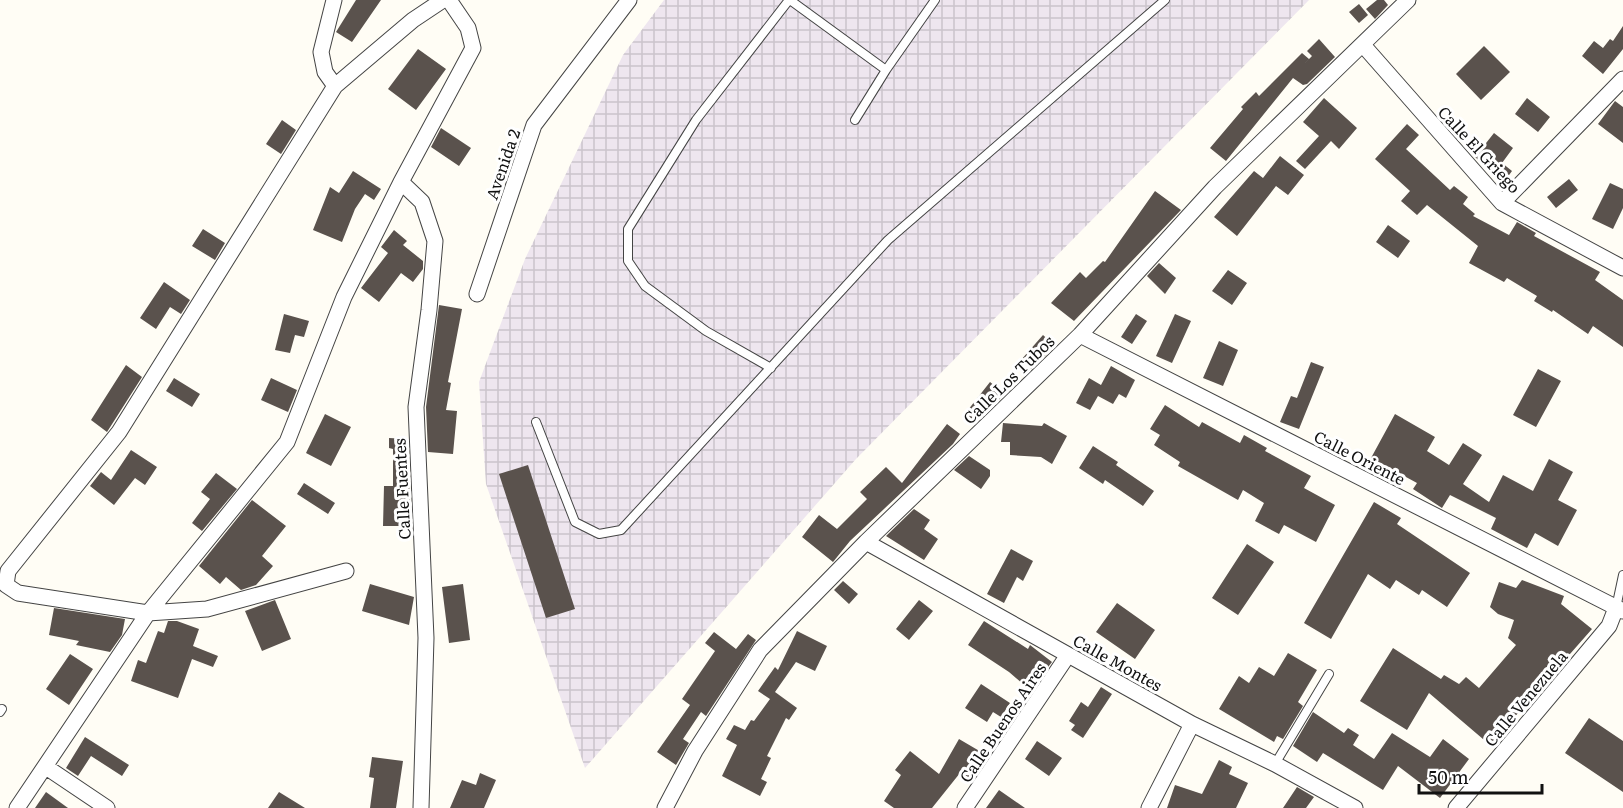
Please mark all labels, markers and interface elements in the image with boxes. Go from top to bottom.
street label: Calle El Griego [1433,100,1527,198]
street label: Avenida 2 [479,125,525,203]
street label: Calle Los Tubos [957,329,1059,429]
street label: Calle Oriente [1310,424,1410,490]
street label: Calle Fuentes [386,438,416,540]
street label: Calle Montes [1069,628,1167,696]
street label: Calle Venezuela [1478,645,1573,751]
street label: Calle Buenos Aires [953,657,1051,787]
scale bar [1419,757,1542,795]
text: 50 m [1428,763,1469,790]

